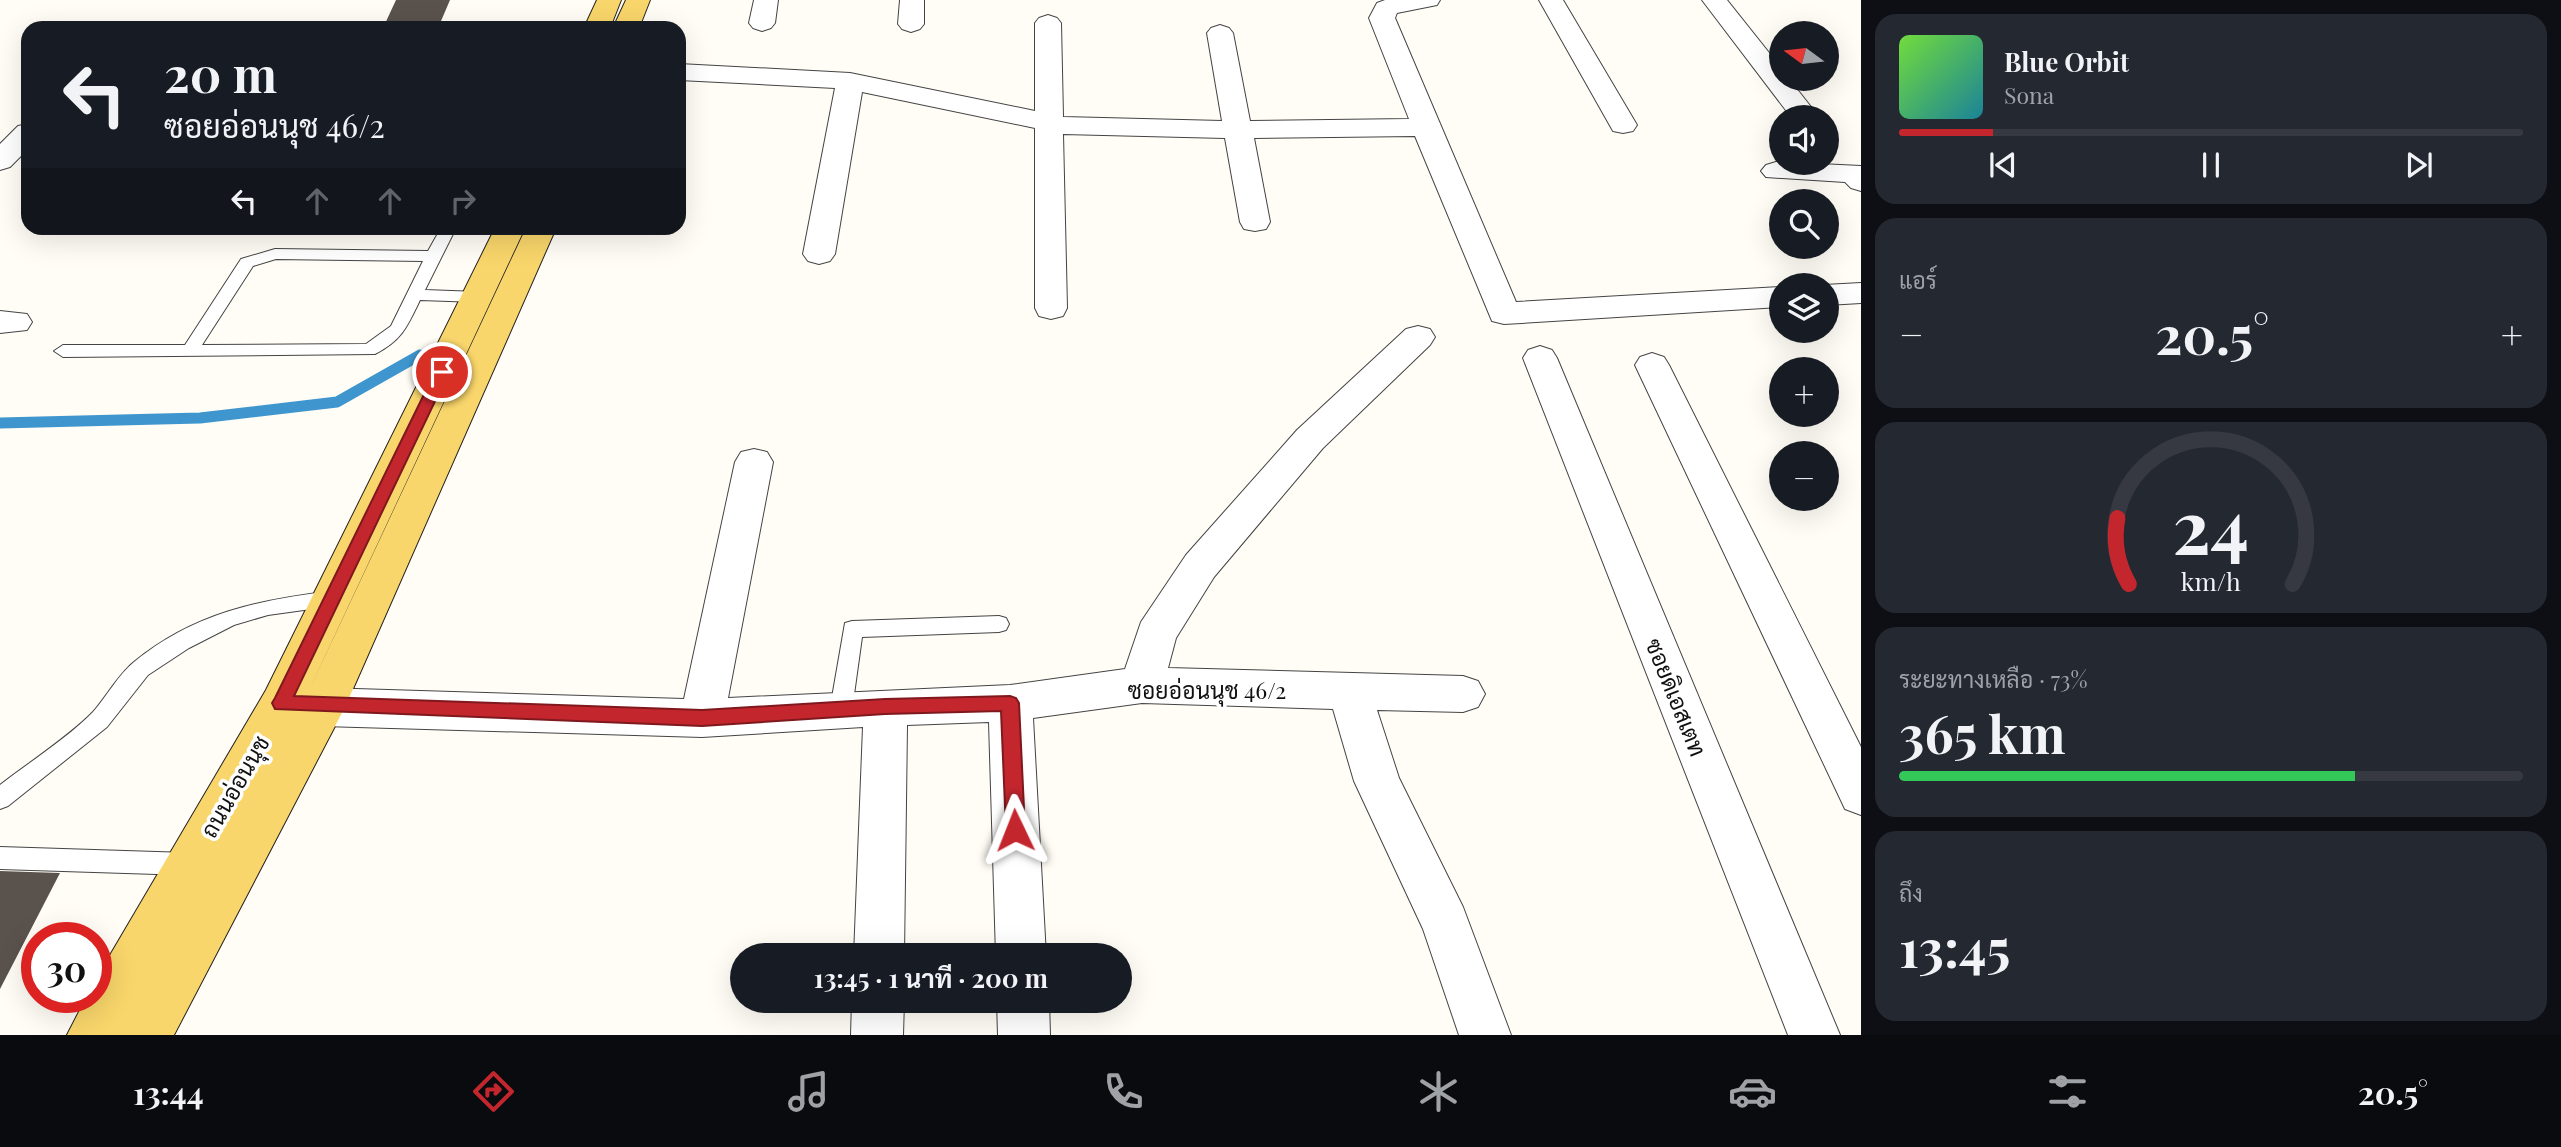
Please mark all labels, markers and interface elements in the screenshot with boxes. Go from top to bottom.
north arrow [1769,21,1839,91]
map controls [1769,21,1839,511]
text: 20 m [164,40,277,105]
text: Blue Orbit [2004,44,2129,79]
icon: left [49,49,140,140]
text: Sona [2004,79,2054,110]
text: ซอยอ่อนนุช 46/2 [164,103,385,146]
button: sound [1769,105,1839,175]
icon: previous [1984,146,2022,184]
icon: pause [2192,146,2230,184]
icon: next [2400,146,2438,184]
icon: left [225,182,263,220]
icon: ahead [298,182,336,220]
icon: ahead [371,182,409,220]
icon: right [444,182,482,220]
button: search [1769,189,1839,259]
text: แอร์ [1899,264,1937,295]
button: layers [1769,273,1839,343]
text: 20.5° [2155,299,2269,368]
text: − [1899,308,1924,359]
text: + [2501,308,2523,359]
pin [412,342,472,402]
icon: arrive [423,353,461,391]
button: + [1769,357,1839,427]
button: − [1769,441,1839,511]
text: 24 [2173,475,2249,572]
text: km/h [2181,563,2241,596]
street label: ซอยดิเอสเตท [1639,633,1715,761]
text: ระยะทางเหลือ · 73% [1899,663,2087,694]
street label: ซอยอ่อนนุช 46/2 [1128,674,1286,707]
text: 365 km [1899,698,2066,767]
street label: ถนนอ่อนนุช [192,729,277,844]
position arrow [978,793,1052,867]
text: ถึง [1899,877,1923,908]
text: 13:45 [1899,912,2010,981]
speed limit sign: 30 [21,922,112,1013]
text: 13:45 · 1 นาที · 200 m [814,960,1048,995]
icon: directions [469,1067,518,1116]
icon: music [784,1067,833,1116]
icon: phone [1099,1067,1148,1116]
icon: climate [1414,1067,1463,1116]
icon: car [1728,1067,1777,1116]
icon: filters [2043,1067,2092,1116]
text: 13:44 [133,1070,204,1113]
text: 20.5° [2358,1070,2428,1113]

